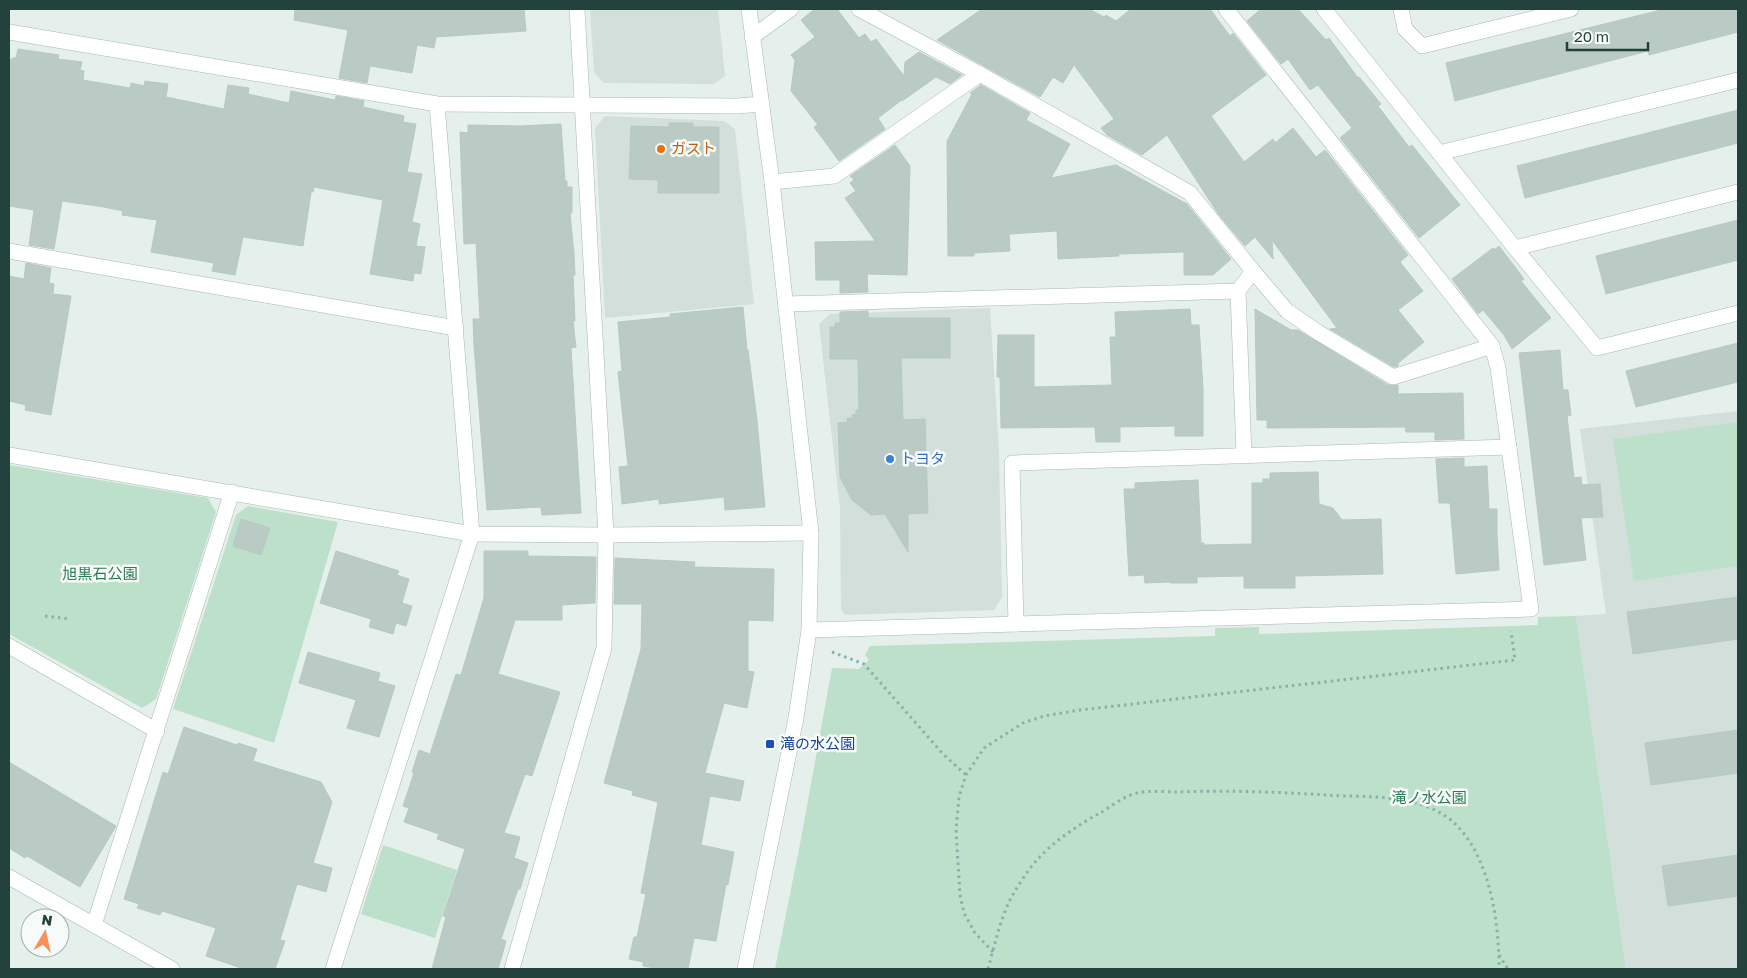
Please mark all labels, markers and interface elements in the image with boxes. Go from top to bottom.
scale bar [1567,20,1648,52]
text: 20 m [1574,27,1609,45]
place label: ガスト [671,139,716,157]
marker: ガスト [655,143,667,155]
place label: トヨタ [900,449,945,467]
marker: トヨタ [884,453,896,465]
park label: 旭黒石公園 [62,564,138,582]
place label: 滝の水公園 [780,734,855,752]
marker: 滝の水公園 [764,738,776,750]
park label: 滝ノ水公園 [1391,788,1467,806]
north arrow [20,908,70,958]
text: N [41,910,54,929]

